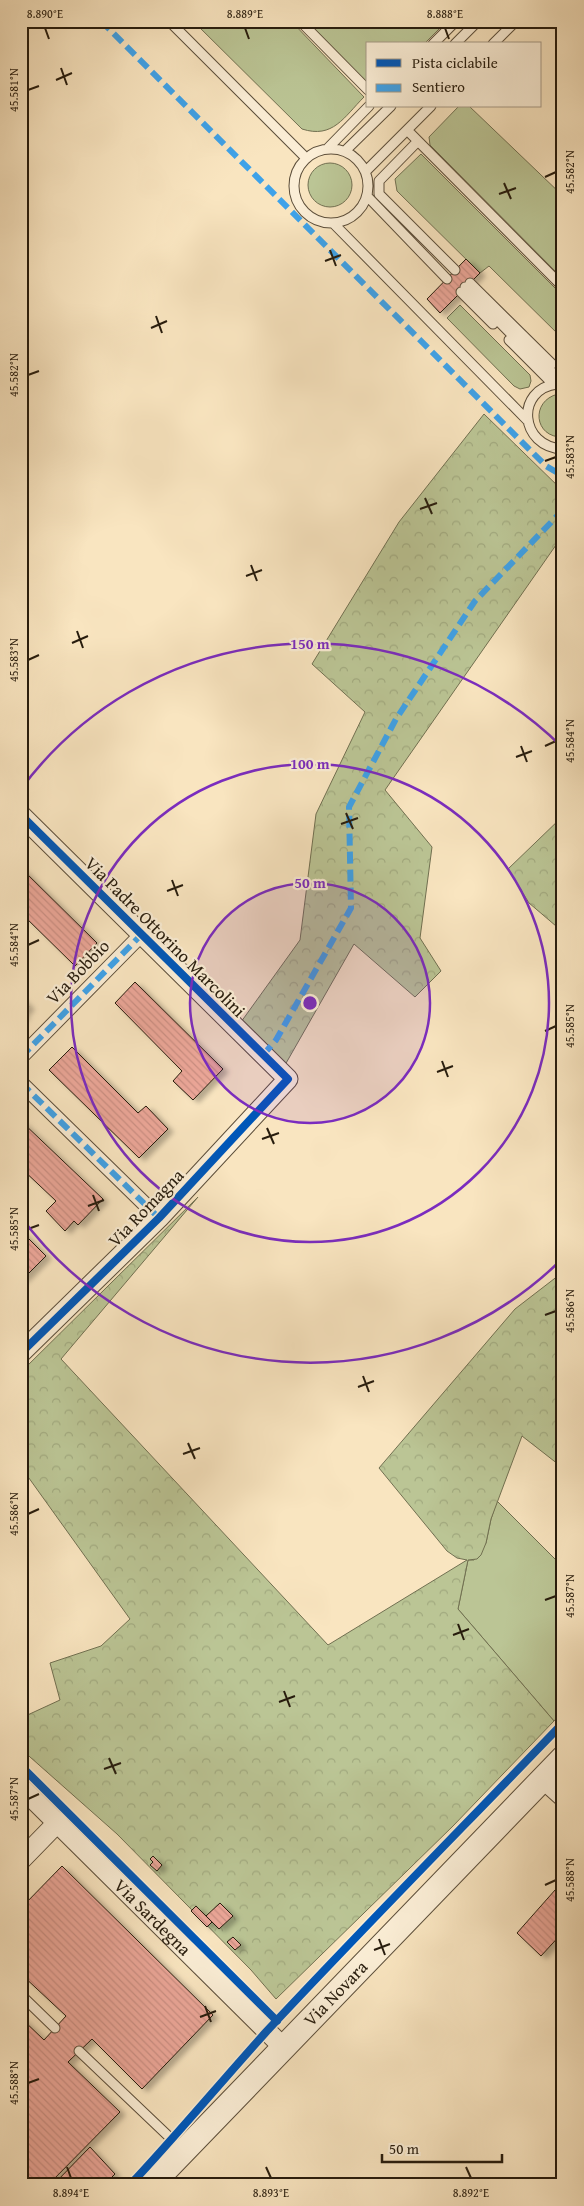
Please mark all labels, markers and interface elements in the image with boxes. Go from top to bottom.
text: 8.890°E [27,5,63,22]
text: 8.889°E [227,5,263,22]
text: 8.888°E [427,5,463,22]
legend [366,42,542,108]
text: Pista ciclabile [412,52,498,73]
text: 45.581°N [5,68,22,112]
text: Sentiero [412,76,465,97]
text: 45.582°N [561,150,578,194]
text: 45.582°N [5,353,22,397]
text: 45.583°N [561,435,578,479]
text: 150 m [290,633,330,654]
text: 45.583°N [5,638,22,682]
text: 45.584°N [561,719,578,763]
text: 100 m [290,753,330,774]
street label: Via Padre Ottorino Marcolini [79,850,252,1023]
text: 50 m [294,872,326,893]
text: 45.584°N [5,923,22,967]
street label: Via Bobbio [40,933,116,1010]
centre of rings [301,994,319,1012]
text: 45.585°N [561,1004,578,1048]
street label: Via Romagna [101,1162,190,1253]
text: 45.585°N [5,1207,22,1251]
text: 45.586°N [561,1289,578,1333]
text: 45.586°N [5,1492,22,1536]
text: 45.587°N [561,1574,578,1618]
text: 45.587°N [5,1777,22,1821]
text: 45.588°N [561,1858,578,1902]
street label: Via Sardegna [108,1872,198,1962]
street label: Via Novara [297,1954,374,2032]
text: 45.588°N [5,2061,22,2105]
scale bar [382,2131,502,2163]
text: 50 m [389,2138,420,2159]
text: 8.894°E [53,2184,89,2201]
text: 8.893°E [253,2184,289,2201]
text: 8.892°E [453,2184,489,2201]

